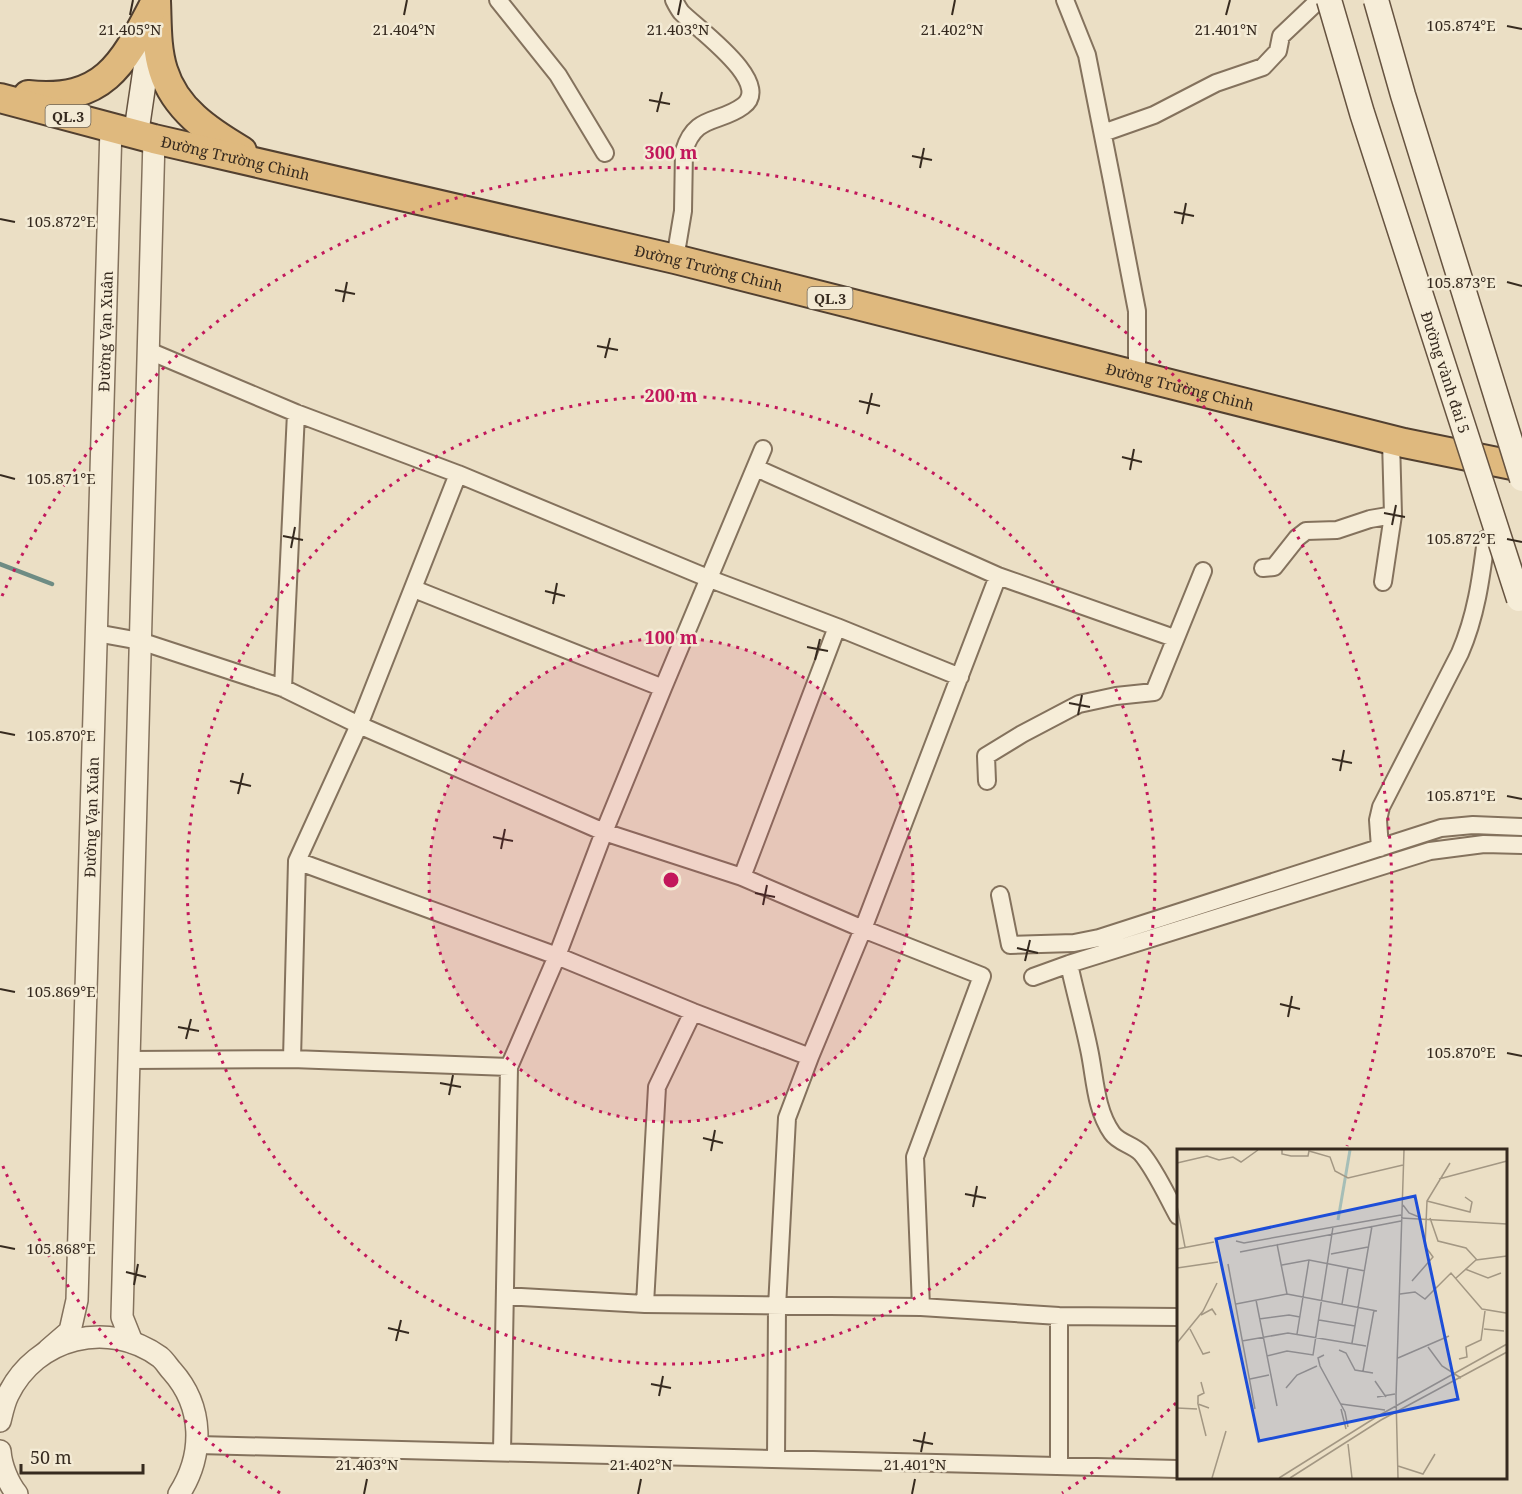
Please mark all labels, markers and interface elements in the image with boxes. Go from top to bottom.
text: 105.874°E [1426,15,1496,35]
text: 21.405°N [98,19,162,39]
text: 21.404°N [372,19,436,39]
text: 21.403°N [646,19,710,39]
text: 21.402°N [920,19,984,39]
text: 21.401°N [1194,19,1258,39]
road number: QL.3 [46,105,90,127]
street label: Đường Trường Chinh [159,131,312,185]
text: 300 m [645,140,698,164]
text: 105.872°E [26,211,96,231]
street label: Đường Trường Chinh [633,240,786,296]
street label: Đường Vạn Xuân [93,270,117,392]
text: 105.873°E [1426,272,1496,292]
road number: QL.3 [808,287,852,309]
street label: Đường vành đai 5 [1417,309,1475,436]
street label: Đường Trường Chinh [1104,358,1257,415]
text: 200 m [645,383,698,407]
text: 105.871°E [26,468,96,488]
text: 105.872°E [1426,528,1496,548]
text: 100 m [645,625,698,649]
text: 105.870°E [26,725,96,745]
street label: Đường Vạn Xuân [79,756,103,878]
text: 105.871°E [1426,785,1496,805]
centre of rings [661,870,681,890]
text: 105.869°E [26,981,96,1001]
text: 105.870°E [1426,1042,1496,1062]
inset map [1177,1149,1507,1479]
text: 105.868°E [26,1238,96,1258]
scale bar [21,1437,142,1475]
text: 50 m [30,1445,72,1469]
text: 21.403°N [335,1454,399,1474]
text: 21.402°N [609,1454,673,1474]
text: 21.401°N [883,1454,947,1474]

